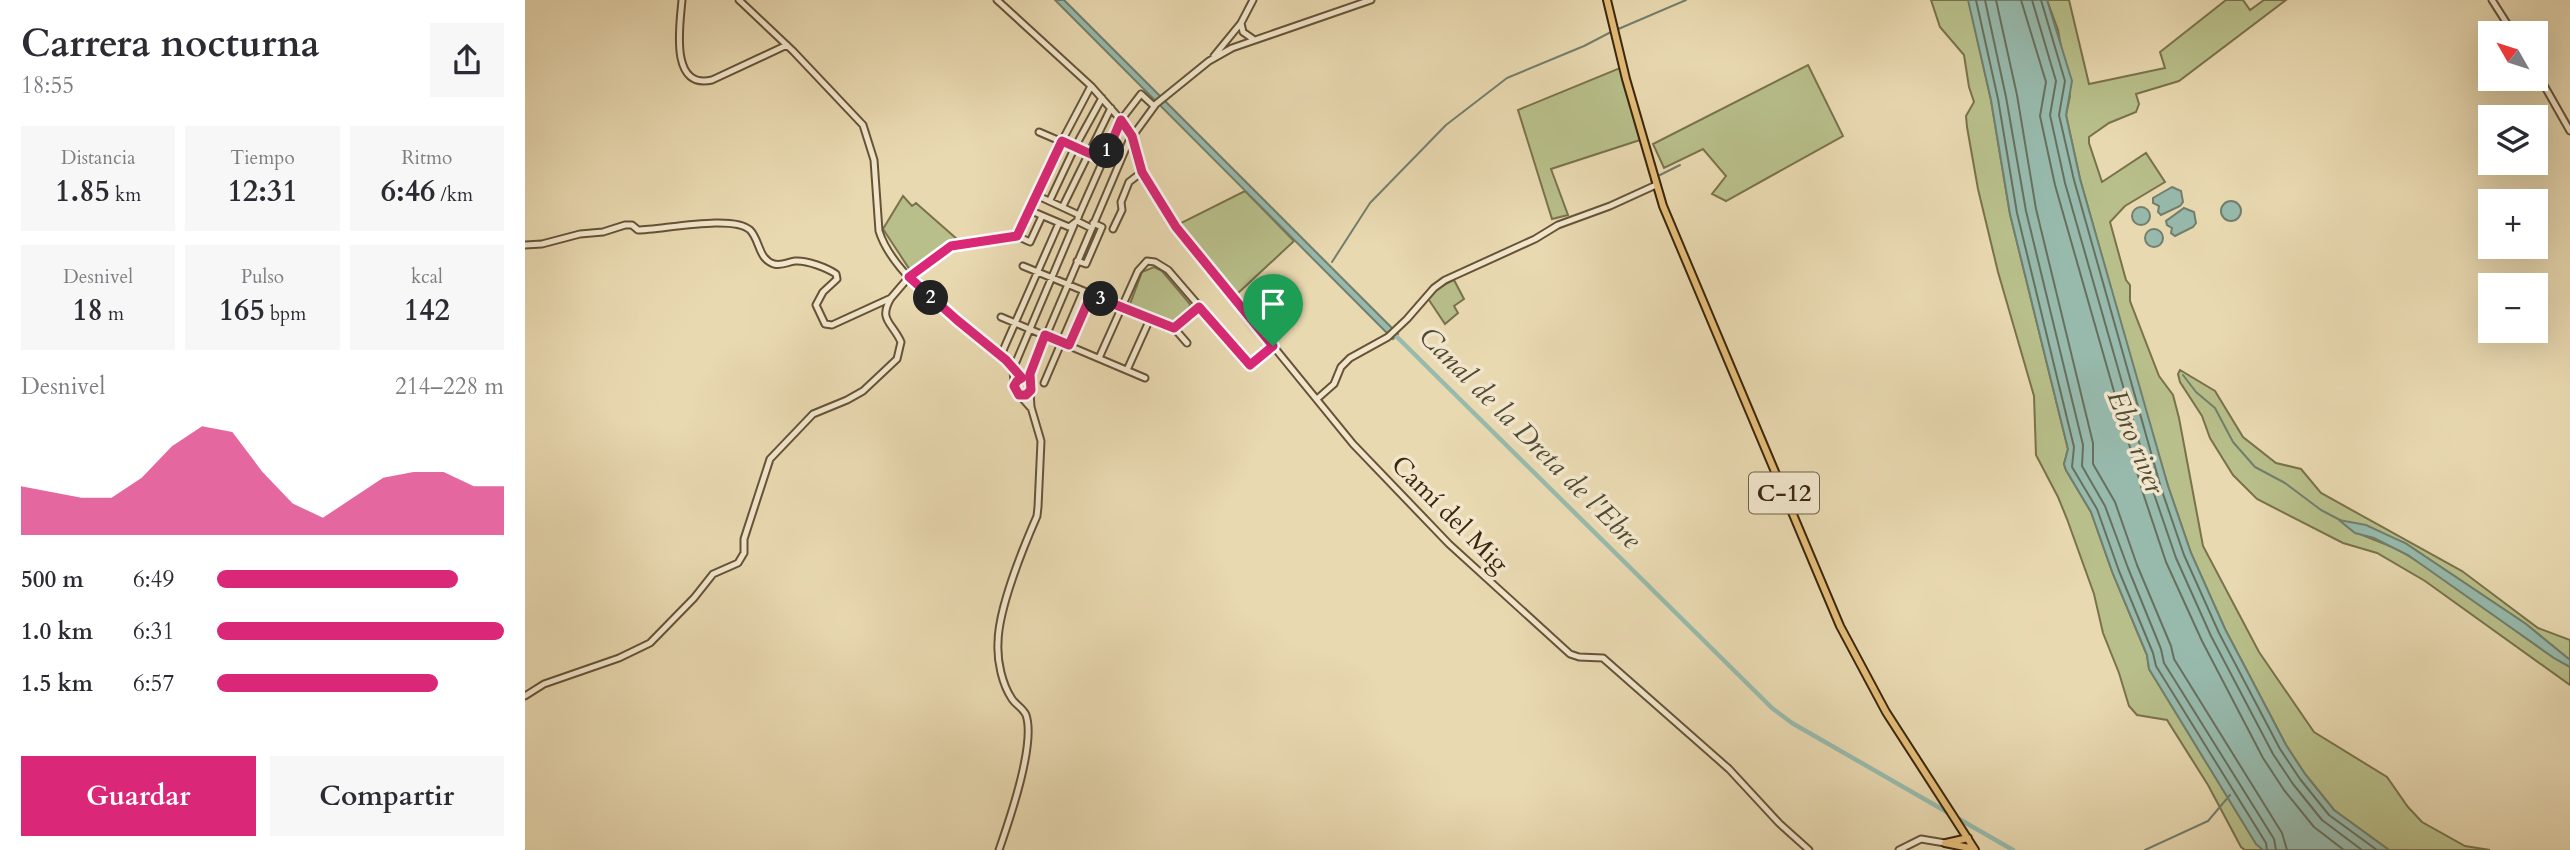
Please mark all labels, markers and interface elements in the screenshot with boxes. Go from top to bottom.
text: Carrera nocturna [21,18,320,70]
north arrow [2478,21,2548,91]
map controls [2478,21,2548,343]
button: share [430,23,504,97]
text: 18:55 [21,70,74,101]
button: layers [2478,105,2548,175]
pin: 1 [1089,134,1125,168]
text: 1 [1102,137,1111,163]
text: Distancia [61,145,135,171]
text: Tiempo [230,145,295,171]
text: Ritmo [401,145,452,171]
text: 1.85 [55,171,110,212]
text: 12:31 [227,171,298,212]
text: 6:46 [381,171,435,212]
text: km [110,182,141,208]
text: /km [435,182,473,208]
button: + [2478,189,2548,259]
text: Desnivel [63,264,133,290]
text: Pulso [241,264,284,290]
text: kcal [411,264,443,290]
button: − [2478,273,2548,343]
pin [1243,274,1303,346]
pin: 2 [913,280,949,316]
pin: 3 [1083,282,1119,316]
text: 2 [926,284,935,310]
text: 3 [1096,285,1105,311]
icon: arrive [1254,285,1292,323]
text: 18 [72,290,103,331]
text: 165 [219,290,265,331]
text: 142 [404,290,450,331]
text: m [103,301,124,327]
text: bpm [265,301,306,327]
water label: Canal de la Dreta de l'Ebre [1410,318,1650,558]
text: Desnivel [21,371,105,402]
text: 214–228 m [395,371,504,402]
water label: Ebro river [2098,384,2174,500]
street label: Camí del Mig [1384,448,1517,581]
road number: C-12 [1749,472,1819,514]
text: 500 m [21,564,84,595]
text: 6:49 [133,564,174,595]
text: 1.0 km [21,616,93,647]
text: 6:31 [133,616,174,647]
text: 1.5 km [21,668,93,699]
text: 6:57 [133,668,174,699]
button: Guardar [21,756,256,836]
button: Compartir [270,756,504,836]

